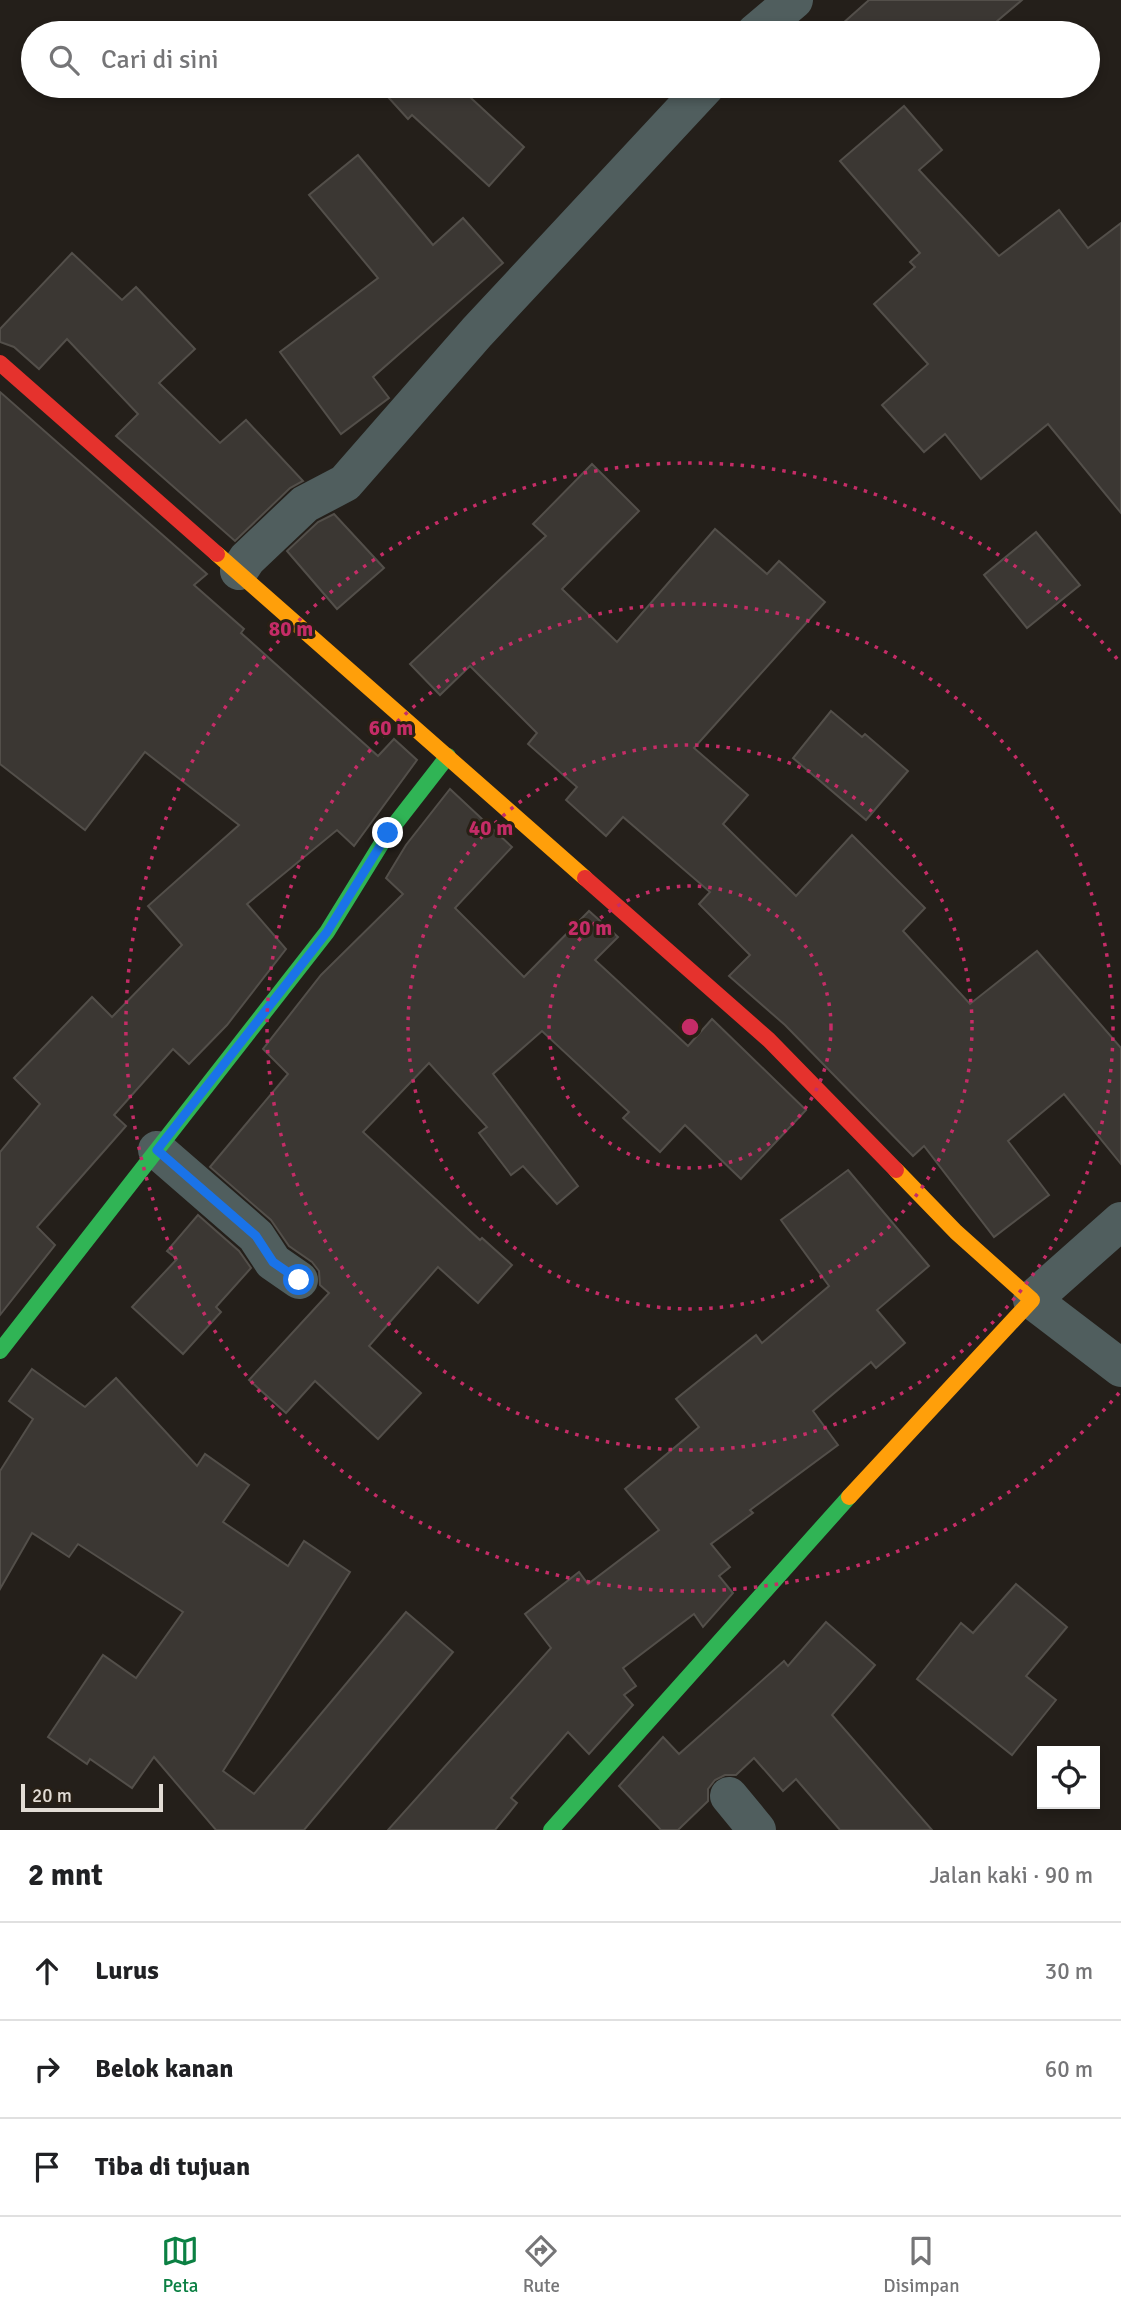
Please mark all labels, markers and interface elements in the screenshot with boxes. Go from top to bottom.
search box [21,21,1100,98]
icon: search [45,41,83,79]
text: Cari di sini [101,44,219,76]
text: 80 m [269,616,313,642]
text: 60 m [369,715,413,741]
text: 40 m [469,815,513,841]
route end [372,817,403,848]
text: 20 m [568,915,612,941]
centre of rings [678,1015,702,1039]
route start [283,1264,314,1295]
map controls [1037,1746,1100,1809]
button: locate [1037,1746,1100,1809]
scale bar [21,1781,163,1813]
text: 20 m [32,1784,72,1808]
text: 2 mnt [28,1857,103,1894]
text: Jalan kaki · 90 m [929,1861,1093,1890]
icon: ahead [28,1952,66,1990]
text: Lurus [95,1955,159,1987]
text: 30 m [1045,1957,1093,1986]
icon: right [28,2050,66,2088]
text: Belok kanan [95,2053,233,2085]
text: 60 m [1045,2055,1093,2084]
icon: arrive [28,2148,66,2186]
text: Tiba di tujuan [95,2151,250,2183]
tab: Peta [161,2232,199,2298]
tab: Rute [522,2232,560,2298]
tab: Disimpan [883,2232,960,2298]

